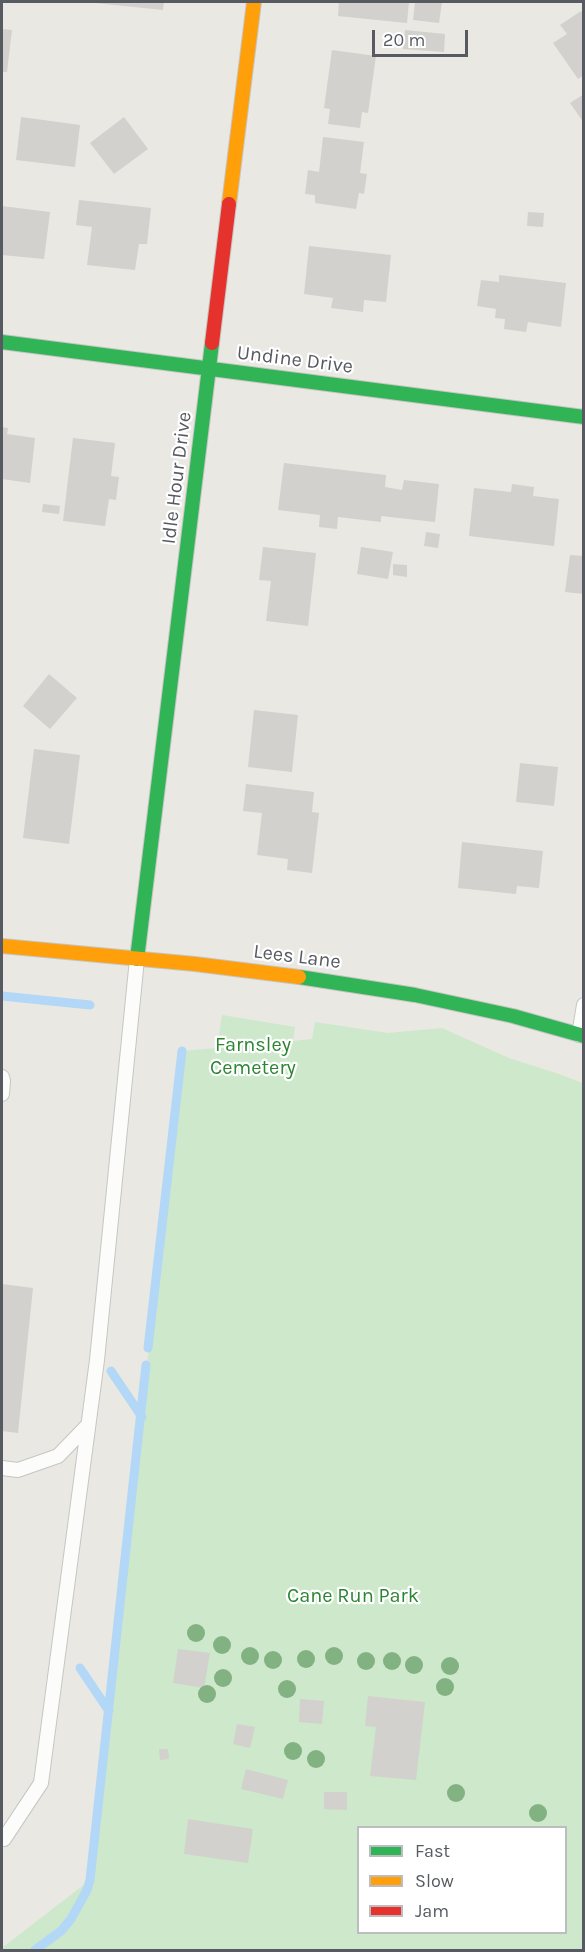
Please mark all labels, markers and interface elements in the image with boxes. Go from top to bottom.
scale bar [375,18,471,56]
text: 20 m [383,29,425,51]
street label: Undine Drive [236,341,354,379]
street label: Idle Hour Drive [157,410,197,546]
street label: Lees Lane [252,940,342,974]
park label: Farnsley Cemetery [210,1033,296,1080]
park label: Cane Run Park [287,1584,419,1608]
legend [357,1826,567,1934]
text: Fast [415,1840,450,1862]
text: Slow [415,1870,454,1892]
text: Jam [415,1900,449,1922]

